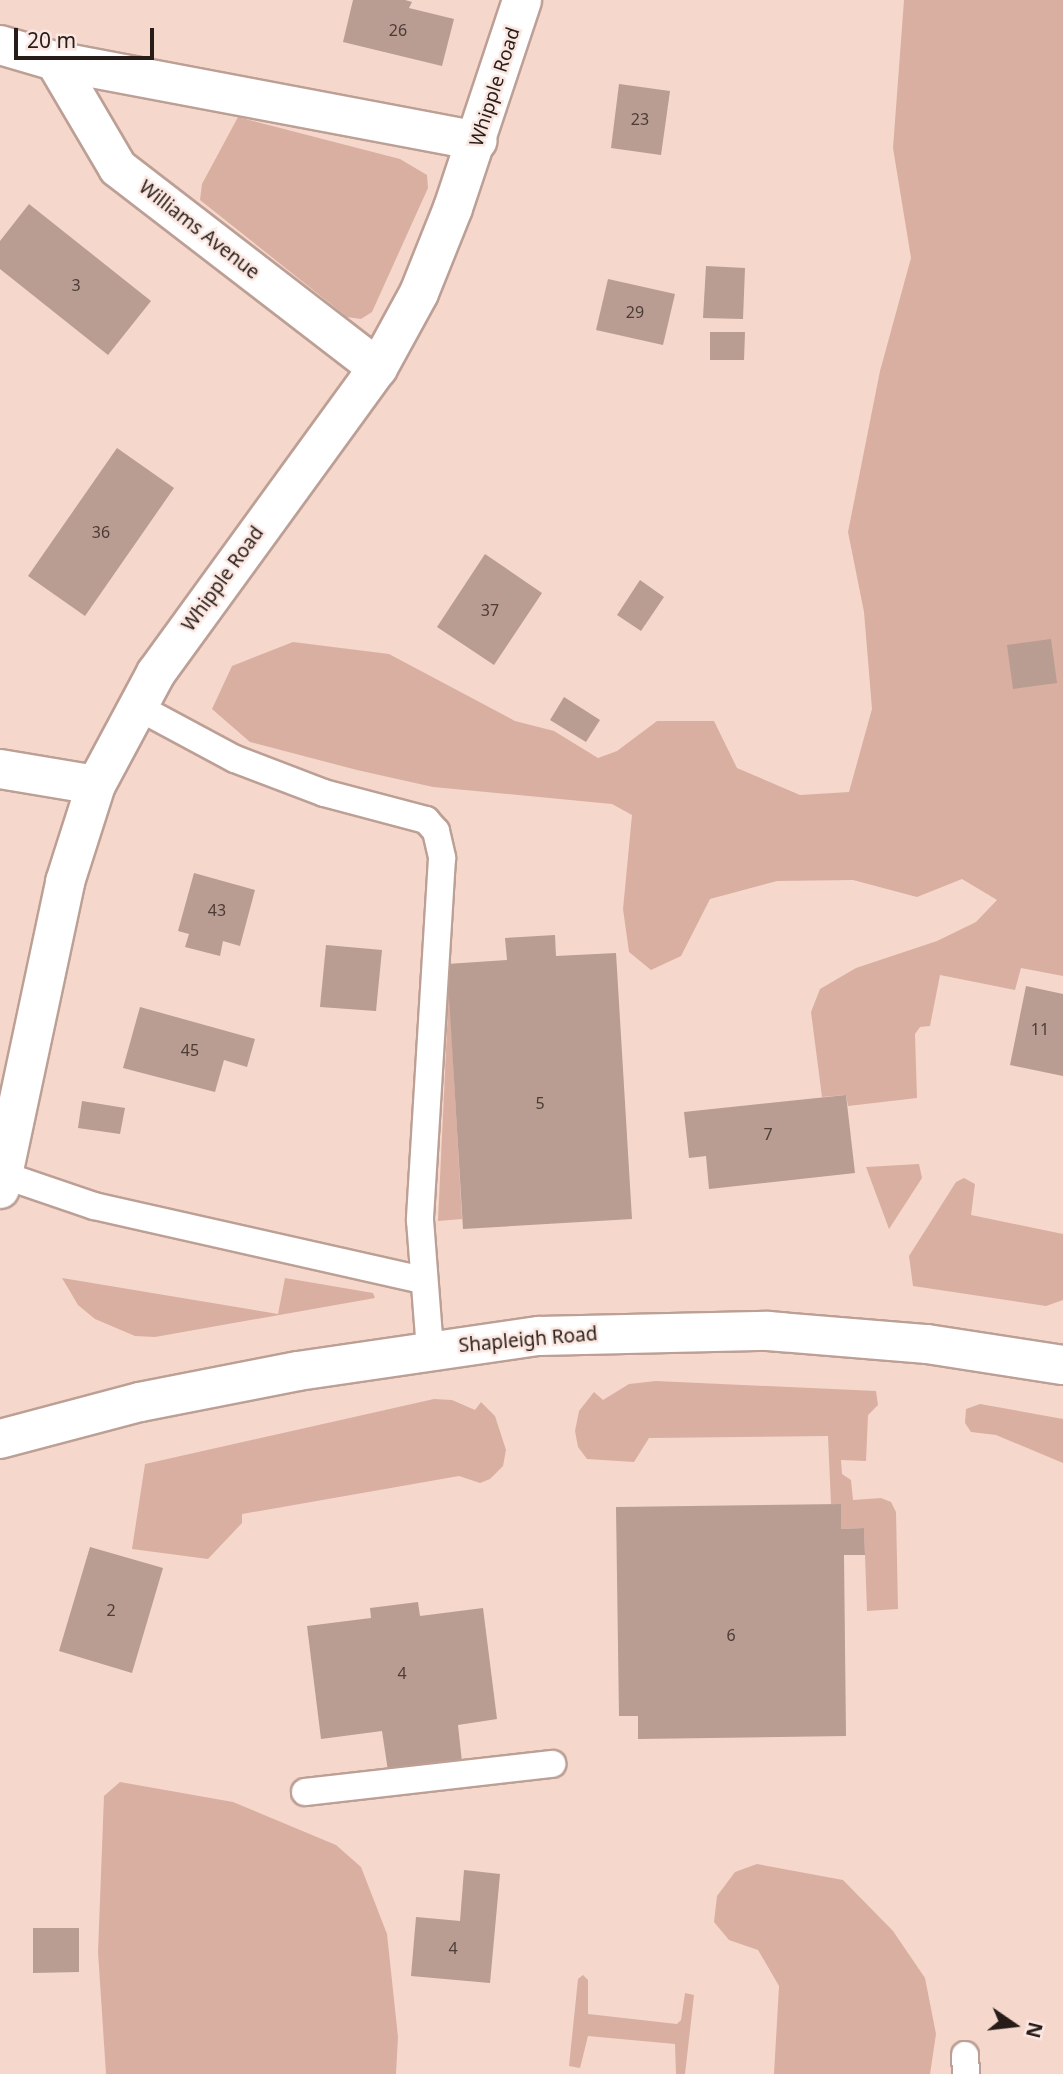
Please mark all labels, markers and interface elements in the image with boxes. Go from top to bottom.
scale bar [18,14,158,58]
house number: 26 [389,20,407,40]
street label: Whipple Road [465,25,525,149]
text: 20 m [27,26,76,54]
house number: 23 [631,109,649,129]
street label: Williams Avenue [134,176,264,284]
house number: 3 [71,275,81,295]
house number: 29 [626,302,644,322]
house number: 36 [92,522,110,542]
street label: Whipple Road [177,522,269,636]
house number: 37 [481,600,499,620]
house number: 43 [208,900,226,920]
house number: 11 [1031,1019,1049,1039]
house number: 45 [181,1040,199,1060]
house number: 5 [535,1093,545,1113]
house number: 7 [763,1124,773,1144]
street label: Shapleigh Road [458,1323,598,1357]
house number: 2 [106,1600,116,1620]
house number: 6 [726,1625,736,1645]
house number: 4 [397,1663,407,1683]
house number: 4 [448,1938,458,1958]
north arrow [979,1990,1049,2060]
text: N [1020,2019,1049,2041]

